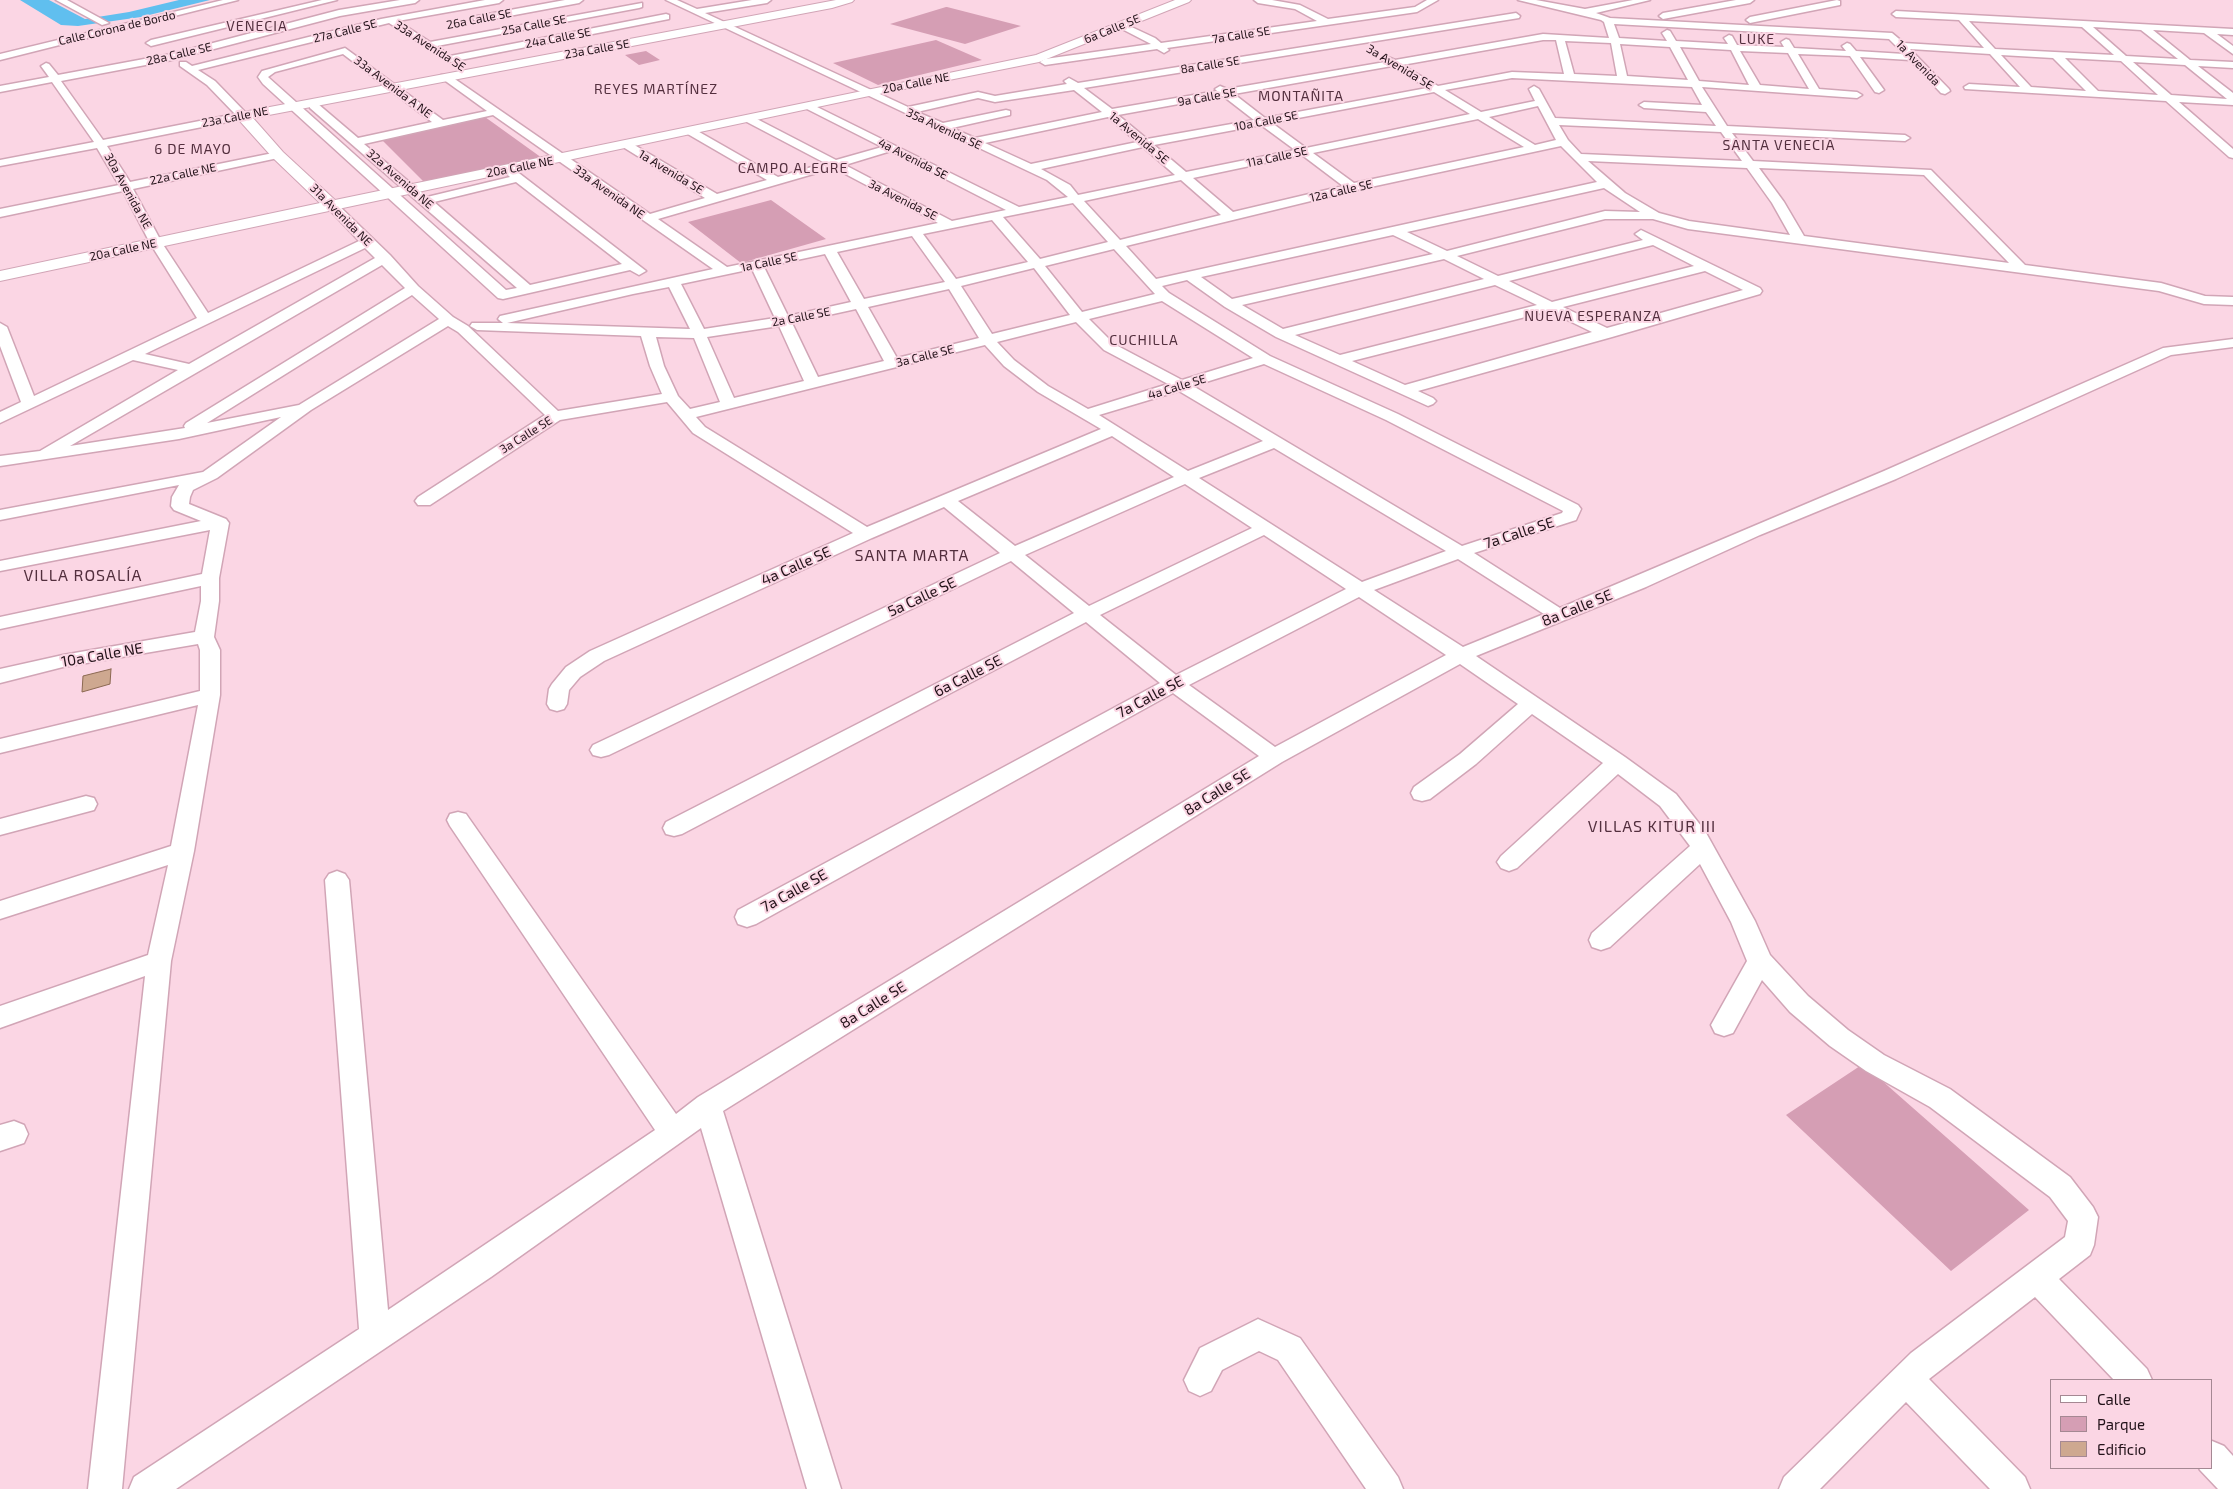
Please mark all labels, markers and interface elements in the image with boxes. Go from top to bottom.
street label: 26a Calle SE [445,6,513,32]
street label: Calle Corona de Bordo [57,8,177,48]
street label: 6a Calle SE [1082,11,1142,47]
street label: 25a Calle SE [500,12,568,38]
street label: 27a Calle SE [312,16,378,46]
district label: VENECIA [225,18,289,34]
street label: 33a Avenida SE [392,18,468,74]
street label: 7a Calle SE [1211,23,1271,47]
street label: 24a Calle SE [524,25,592,51]
district label: LUKE [1738,31,1776,47]
street label: 23a Calle SE [563,36,631,62]
street label: 1a Avenida [1893,37,1943,89]
street label: 28a Calle SE [145,40,213,68]
street label: 3a Avenida SE [1364,41,1436,93]
street label: 33a Avenida A NE [351,53,435,121]
street label: 8a Calle SE [1179,53,1241,77]
street label: 20a Calle NE [881,69,951,97]
district label: REYES MARTÍNEZ [592,81,720,97]
street label: 9a Calle SE [1177,85,1237,109]
district label: MONTAÑITA [1257,88,1345,104]
street label: 23a Calle NE [200,103,270,131]
street label: 35a Avenida SE [904,105,984,153]
street label: 10a Calle SE [1233,108,1299,134]
street label: 1a Avenida SE [1106,109,1172,167]
street label: 4a Avenida SE [876,135,950,183]
district label: SANTA VENECIA [1721,137,1837,153]
district label: 6 DE MAYO [153,141,233,157]
street label: 11a Calle SE [1245,144,1309,170]
street label: 32a Avenida NE [364,146,436,212]
street label: 1a Avenida SE [636,147,706,197]
street label: 30a Avenida NE [101,151,155,231]
street label: 20a Calle NE [485,153,555,181]
street label: 22a Calle NE [148,160,218,188]
district label: CAMPO ALEGRE [736,160,850,176]
street label: 33a Avenida NE [571,162,647,222]
street label: 3a Avenida SE [866,176,940,224]
street label: 12a Calle SE [1308,177,1374,205]
street label: 31a Avenida NE [307,181,375,249]
street label: 20a Calle NE [88,236,158,264]
street label: 1a Calle SE [740,249,798,275]
street label: 2a Calle SE [771,304,831,330]
district label: NUEVA ESPERANZA [1522,308,1664,324]
district label: CUCHILLA [1108,332,1180,348]
street label: 3a Calle SE [895,342,955,370]
street label: 4a Calle SE [1146,371,1208,403]
street label: 3a Calle SE [497,413,555,457]
street label: 7a Calle SE [1481,513,1557,553]
street label: 4a Calle SE [758,543,834,589]
district label: SANTA MARTA [853,546,971,566]
district label: VILLA ROSALÍA [22,566,144,586]
street label: 5a Calle SE [885,573,959,621]
street label: 8a Calle SE [1539,586,1615,630]
street label: 10a Calle NE [60,639,144,671]
street label: 6a Calle SE [931,651,1005,701]
street label: 7a Calle SE [1113,672,1187,722]
street label: 8a Calle SE [1181,765,1253,819]
district label: VILLAS KITUR III [1586,817,1718,837]
street label: 7a Calle SE [758,865,830,917]
street label: 8a Calle SE [837,978,909,1032]
legend [2050,1379,2213,1469]
text: Calle [2097,1390,2131,1408]
text: Parque [2097,1415,2145,1433]
text: Edificio [2097,1440,2146,1458]

